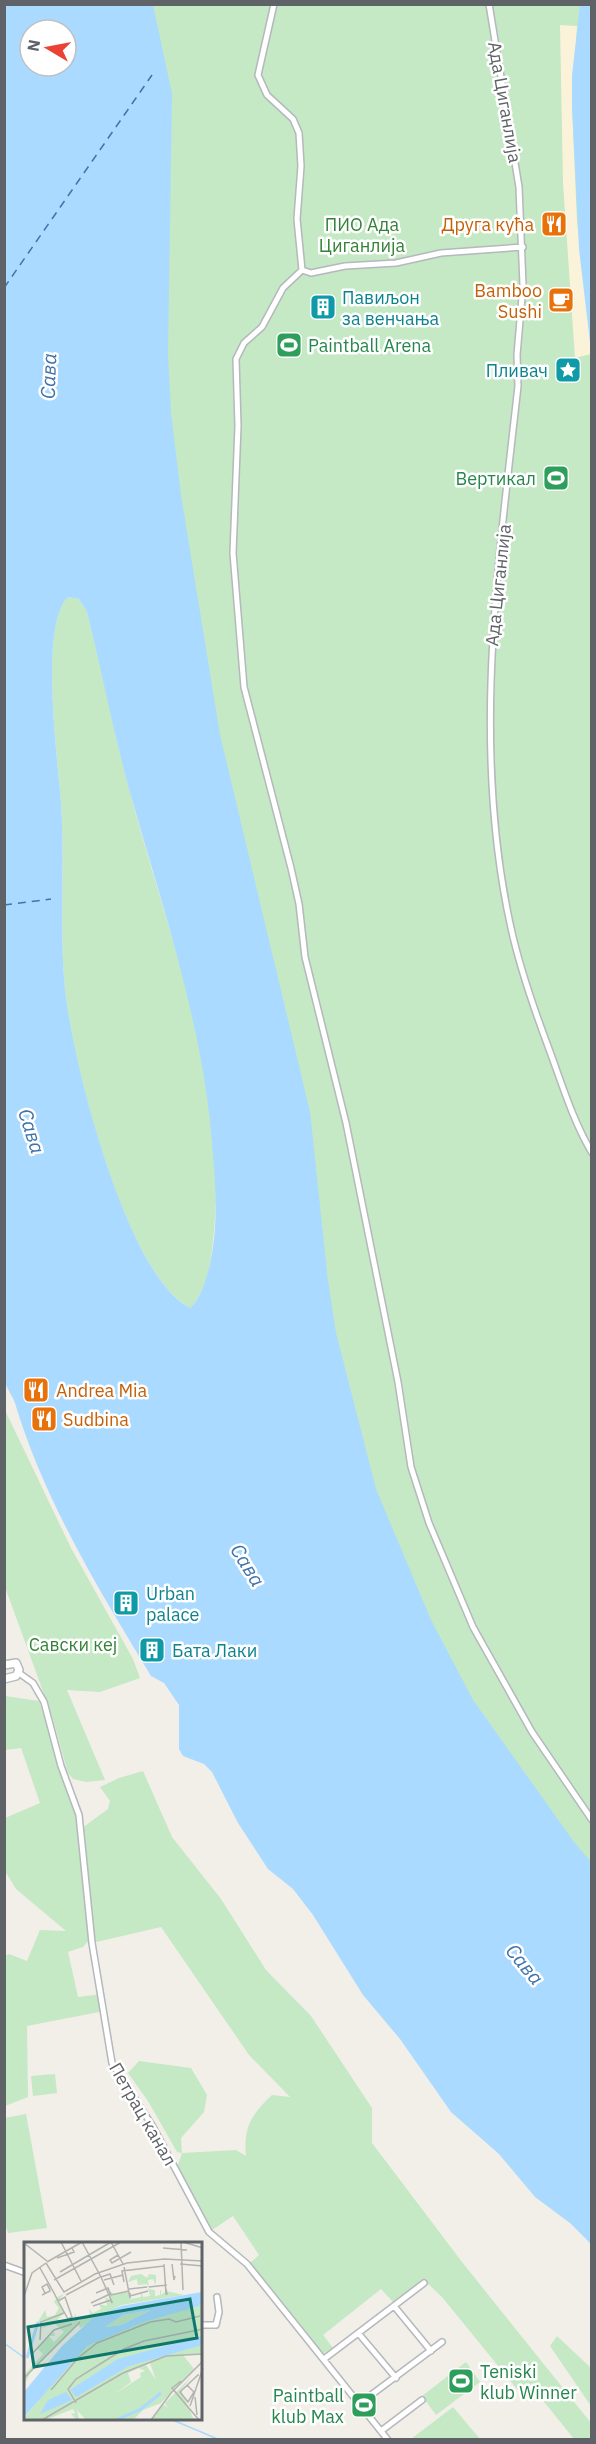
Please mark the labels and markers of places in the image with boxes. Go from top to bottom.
restaurant icon: Друга кућа [539,209,569,239]
place label: Друга кућа [441,213,534,236]
place label: Bamboo Sushi [474,279,542,323]
cafe icon: Bamboo Sushi [546,285,576,315]
place label: Павиљон за венчања [342,286,440,330]
building icon: Павиљон за венчања [308,292,338,322]
sports icon: Paintball Arena [274,330,304,360]
place label: Paintball Arena [308,334,432,357]
place icon: Пливач [553,355,583,385]
place label: Пливач [486,359,548,382]
sports icon: Вертикал [541,463,571,493]
place label: Вертикал [455,467,536,490]
restaurant icon: Andrea Mia [21,1375,51,1405]
place label: Andrea Mia [56,1379,148,1402]
restaurant icon: Sudbina [29,1404,59,1434]
place label: Sudbina [63,1408,129,1431]
place label: Urban palace [146,1582,200,1626]
building icon: Urban palace [111,1588,141,1618]
building icon: Бата Лаки [137,1635,167,1665]
place label: Бата Лаки [172,1639,257,1662]
place label: Teniski klub Winner [480,2360,577,2404]
sports icon: Teniski klub Winner [446,2366,476,2396]
place label: Paintball klub Max [271,2384,344,2428]
sports icon: Paintball klub Max [349,2390,379,2420]

